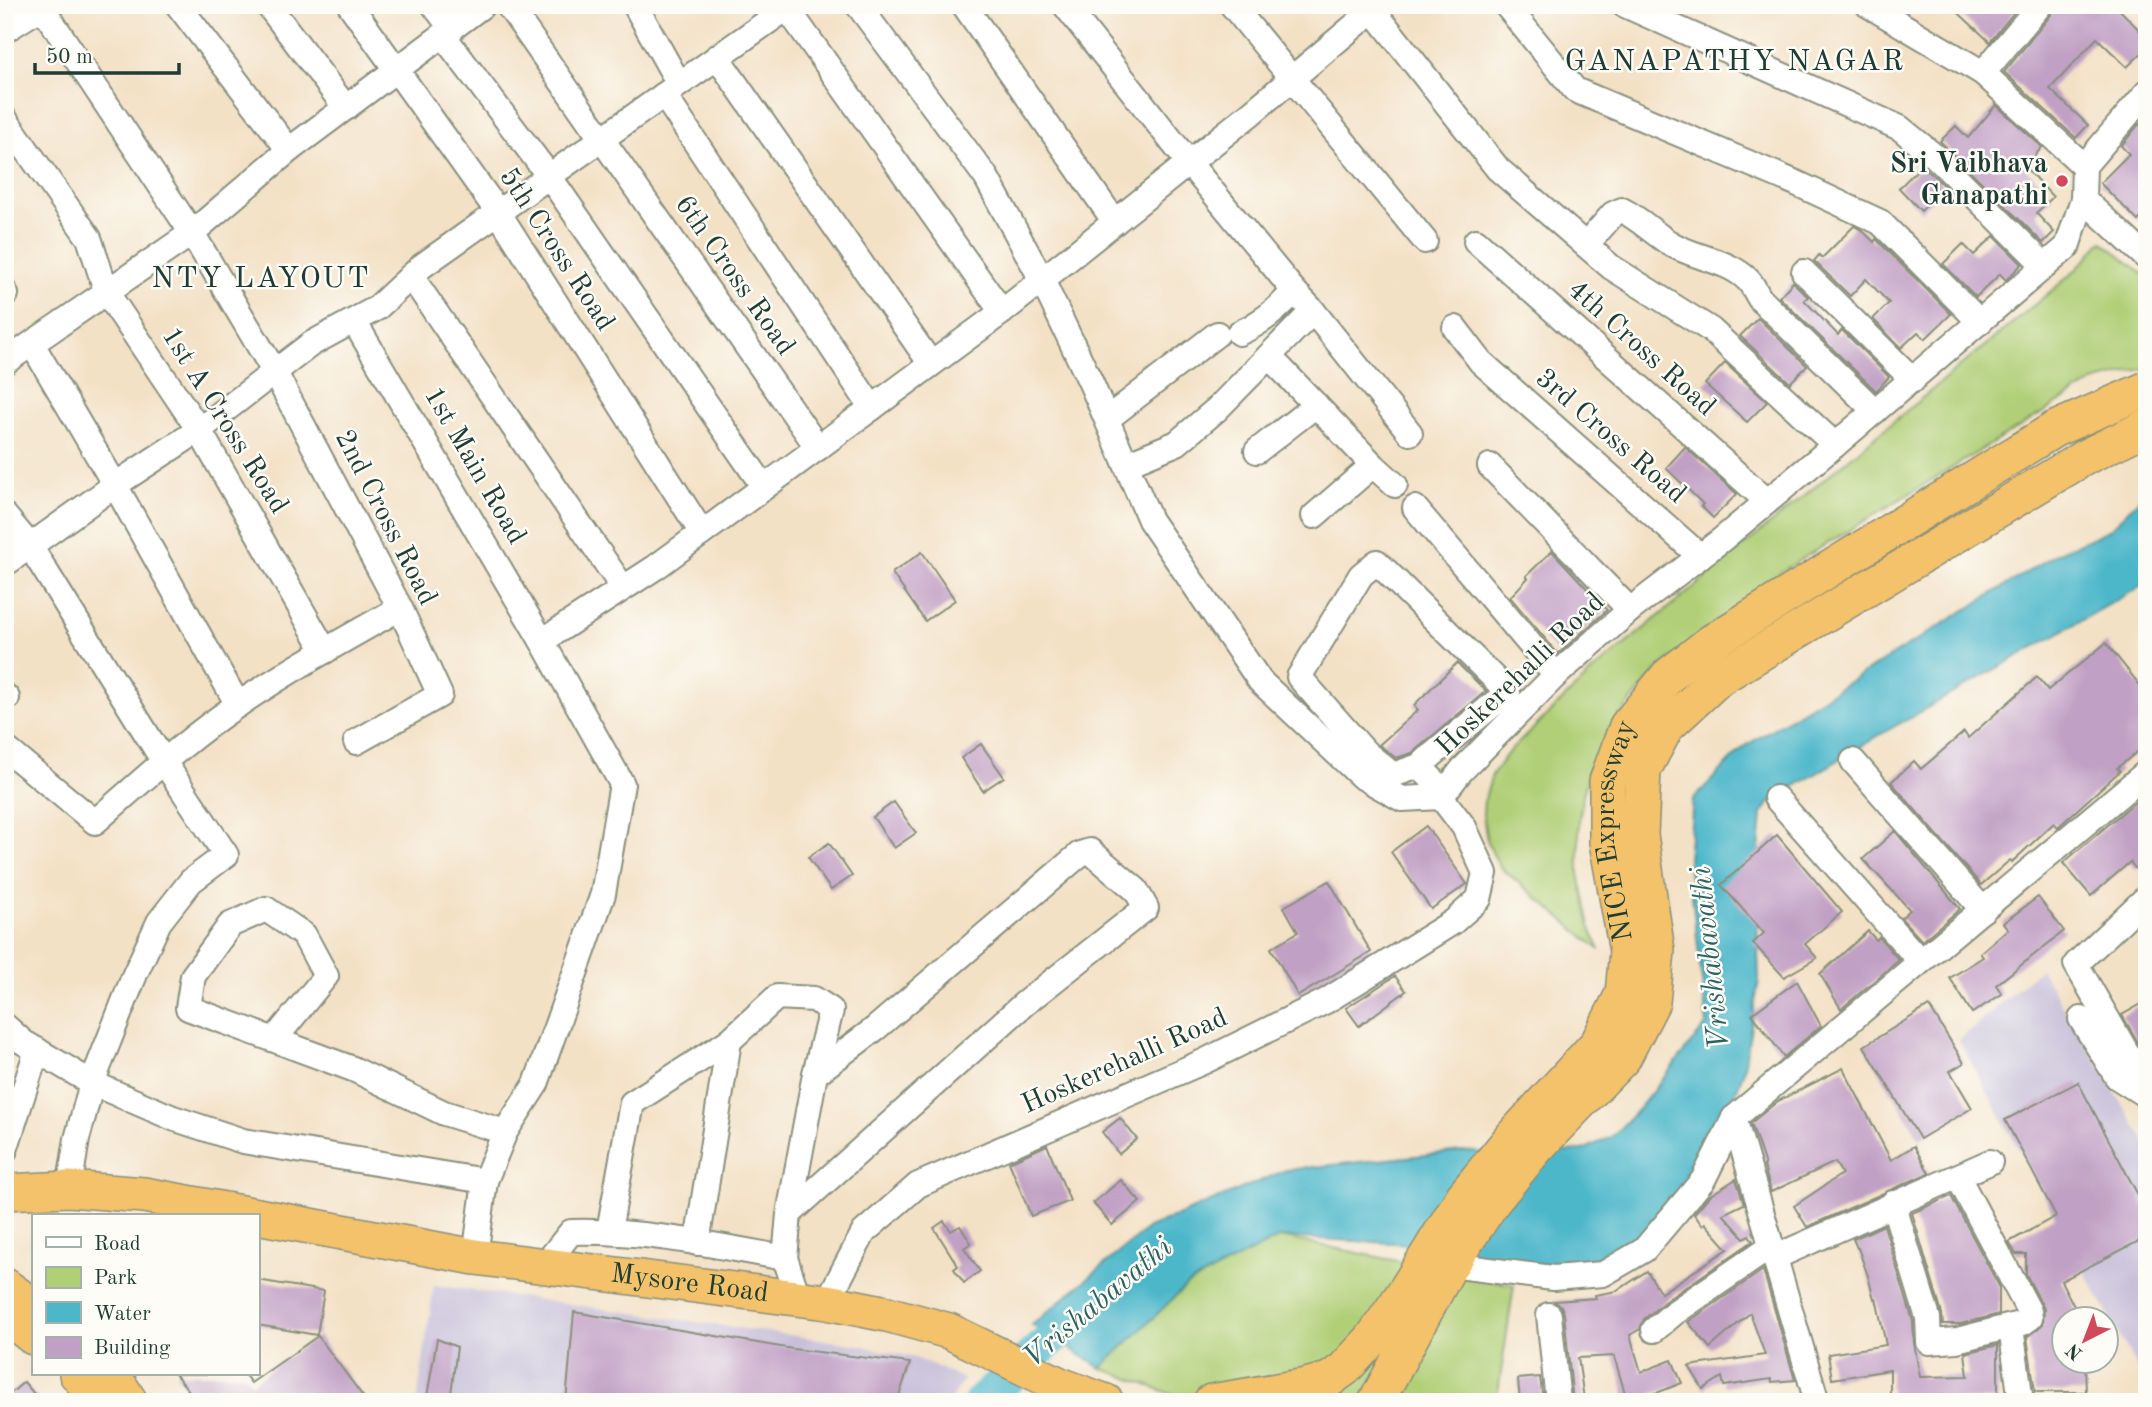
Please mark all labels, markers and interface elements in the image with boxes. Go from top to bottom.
scale bar [35,32,178,76]
text: 50 m [46,47,93,68]
district label: GANAPATHY NAGAR [1564,47,1906,77]
place label: Sri Vaibhava Ganapathi [1890,151,2048,211]
street label: 5th Cross Road [493,164,619,336]
marker: Sri Vaibhava Ganapathi [2054,173,2070,189]
street label: 6th Cross Road [669,191,799,361]
district label: NTY LAYOUT [151,264,371,294]
street label: 4th Cross Road [1562,276,1720,422]
street label: 1st A Cross Road [155,323,293,519]
street label: 3rd Cross Road [1530,364,1690,510]
street label: 1st Main Road [418,383,530,549]
street label: 2nd Cross Road [329,426,441,610]
street label: Hoskerehalli Road [1431,588,1611,762]
street label: NICE Expressway [1593,717,1642,944]
water label: Vrishabavathi [1686,865,1736,1051]
street label: Hoskerehalli Road [1018,1004,1232,1120]
legend [32,1214,259,1376]
water label: Vrishabavathi [1018,1232,1178,1374]
text: Road [94,1234,141,1255]
street label: Mysore Road [609,1260,770,1308]
text: Park [94,1268,137,1289]
text: Water [94,1304,151,1325]
north arrow [2050,1306,2120,1376]
text: Building [94,1338,171,1359]
text: N [2063,1339,2087,1363]

